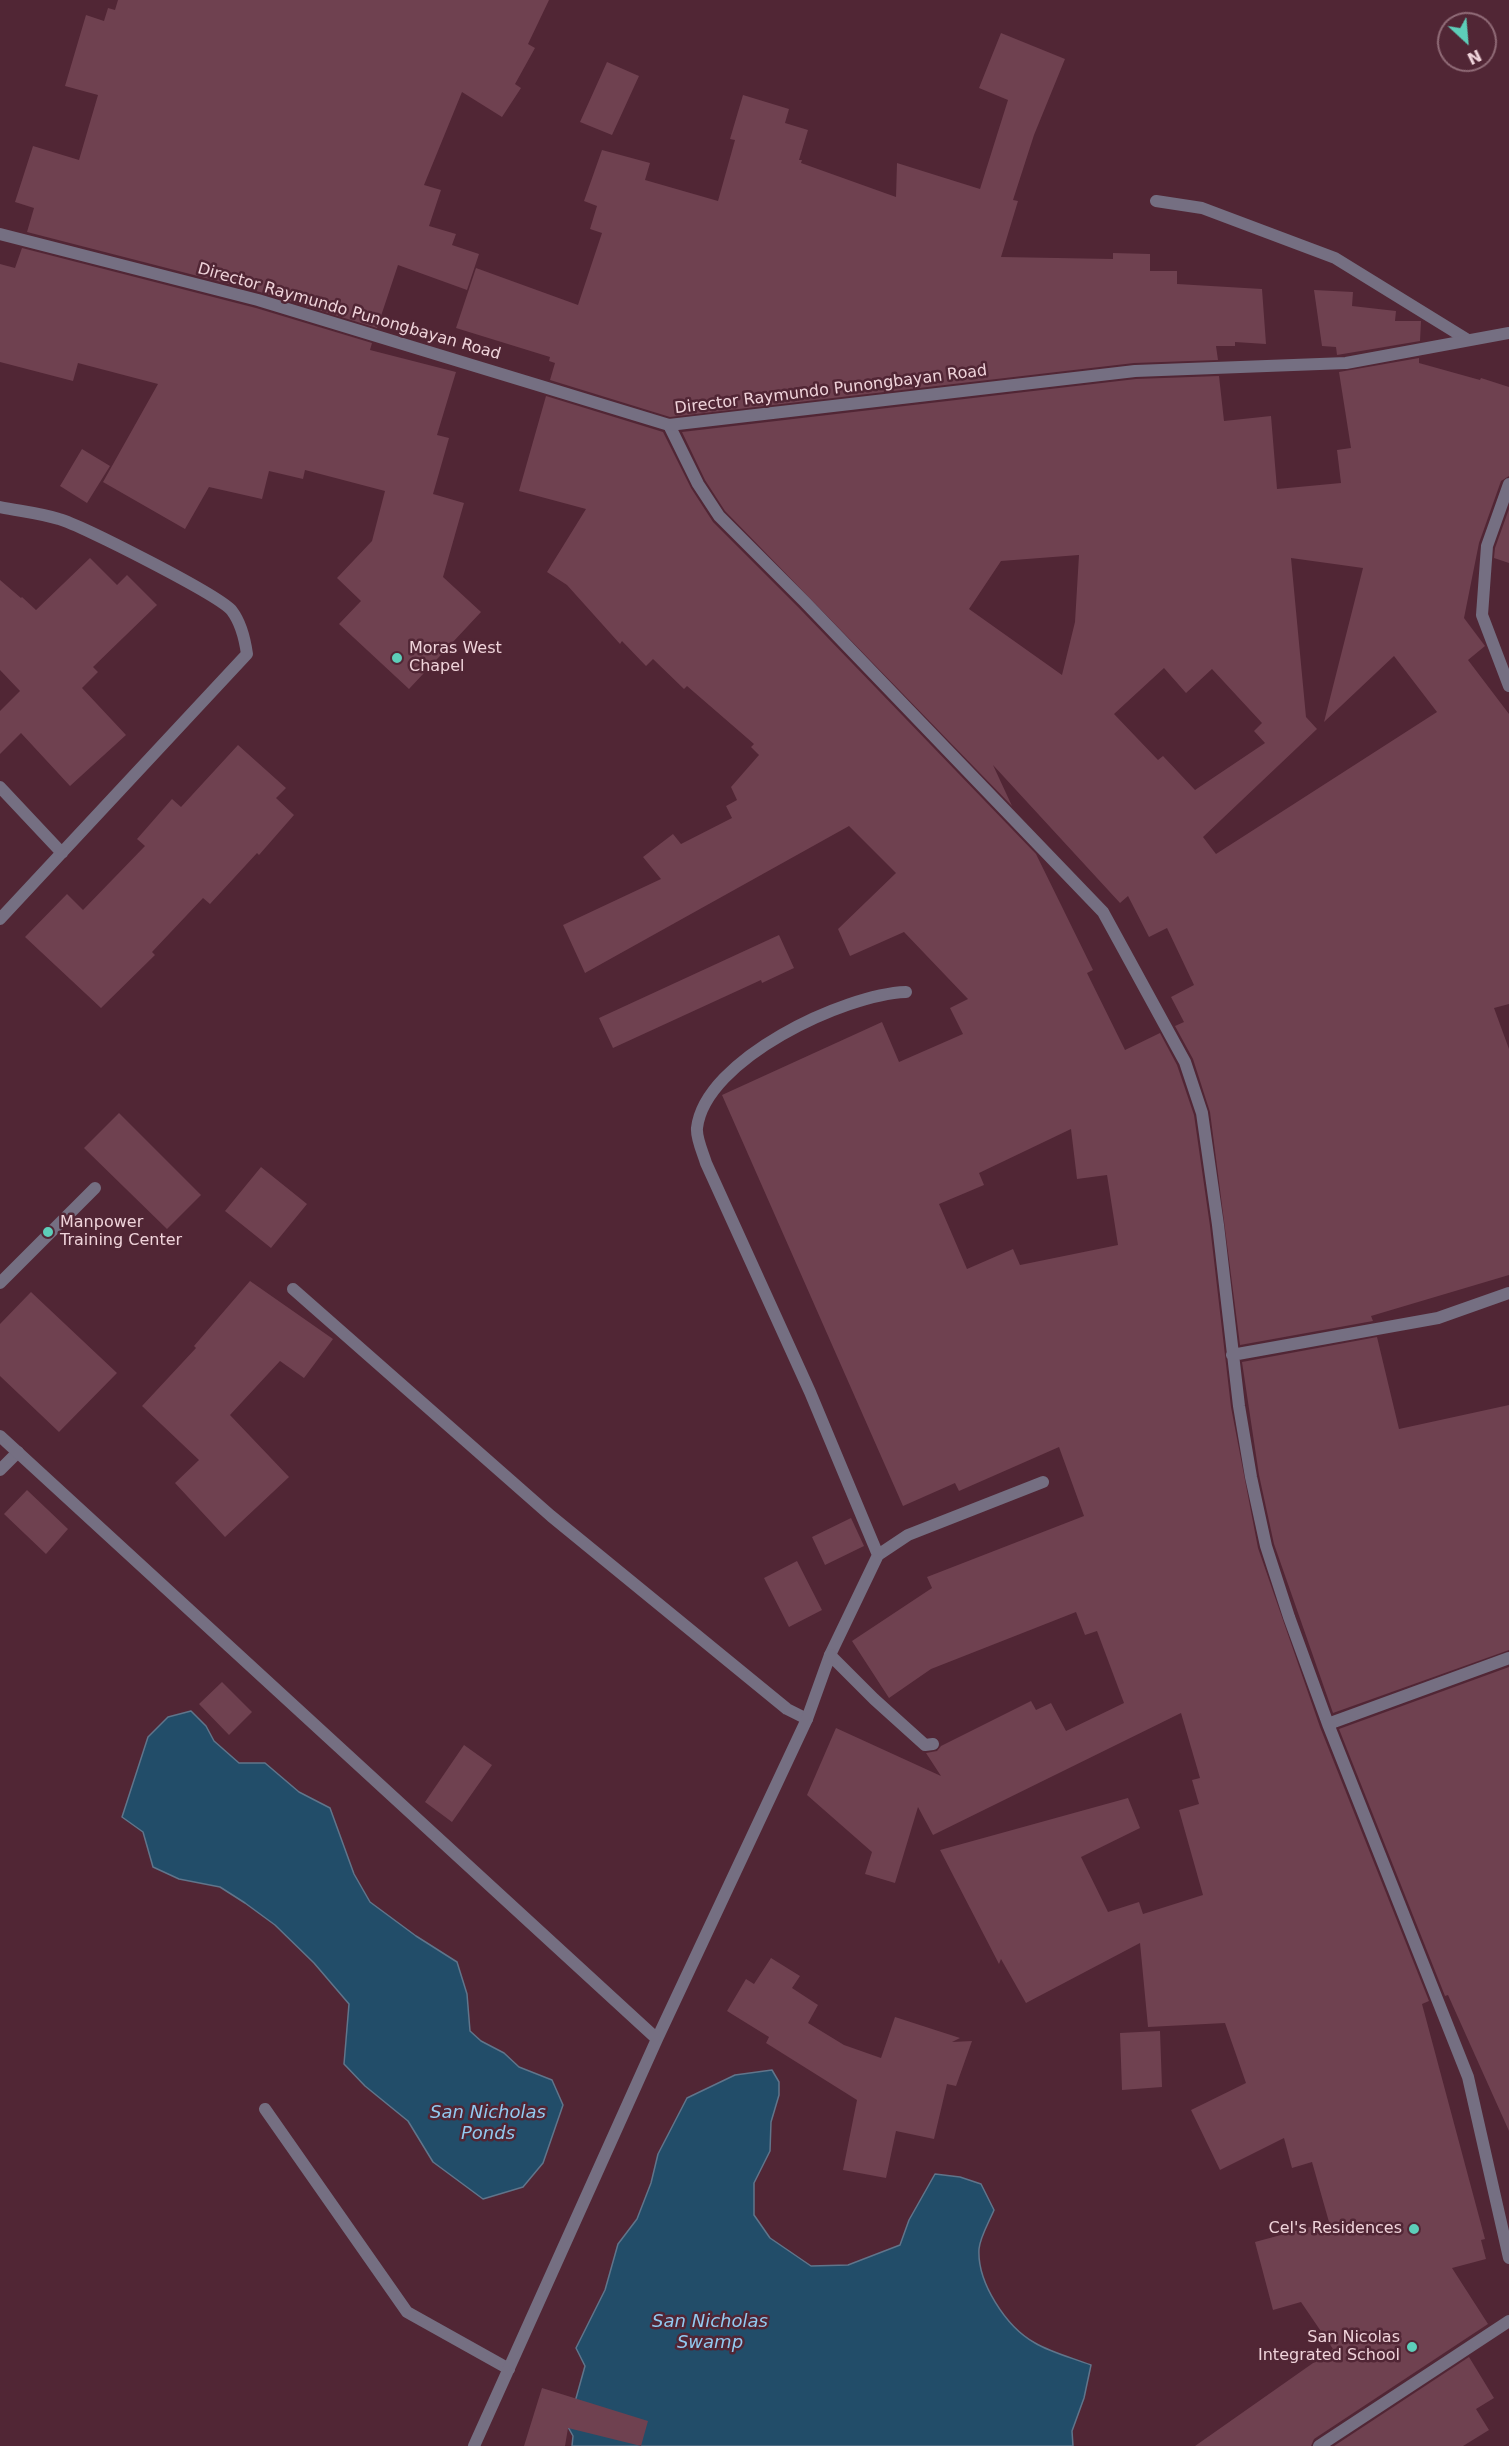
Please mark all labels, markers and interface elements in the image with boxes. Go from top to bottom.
north arrow [1437,12,1497,72]
text: N [1464,45,1484,68]
street label: Director Raymundo Punongbayan Road [195,259,503,365]
street label: Director Raymundo Punongbayan Road [674,361,988,419]
place label: Moras West Chapel [409,639,502,677]
marker: Moras West Chapel [390,651,404,665]
place label: Manpower Training Center [60,1213,182,1251]
marker: Manpower Training Center [41,1225,55,1239]
water label: San Nicholas Ponds [430,2102,546,2144]
place label: Cel's Residences [1269,2219,1402,2239]
marker: Cel's Residences [1407,2222,1421,2236]
water label: San Nicholas Swamp [652,2311,768,2354]
place label: San Nicolas Integrated School [1258,2328,1400,2366]
marker: San Nicolas Integrated School [1405,2340,1419,2354]

